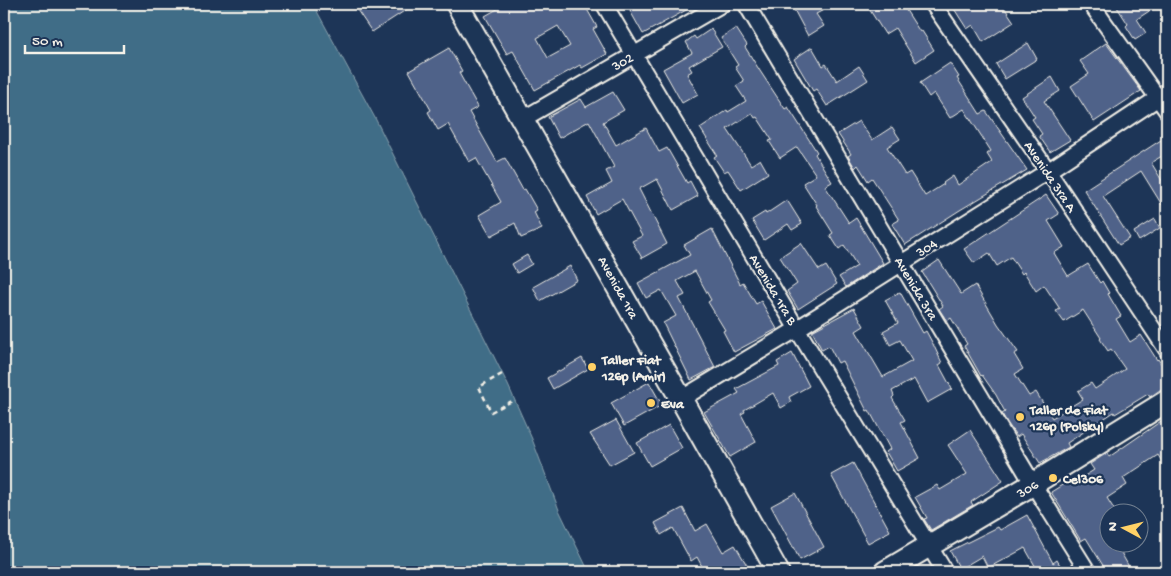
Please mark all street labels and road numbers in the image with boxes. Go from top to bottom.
street label: 302 [609,50,637,77]
street label: Avenida 3ra A [1019,139,1079,217]
street label: 304 [913,236,941,263]
street label: Avenida 1ra B [744,252,800,329]
street label: Avenida 1ra [593,254,642,324]
street label: Avenida 3ra [889,255,941,325]
street label: 306 [1013,477,1043,504]

